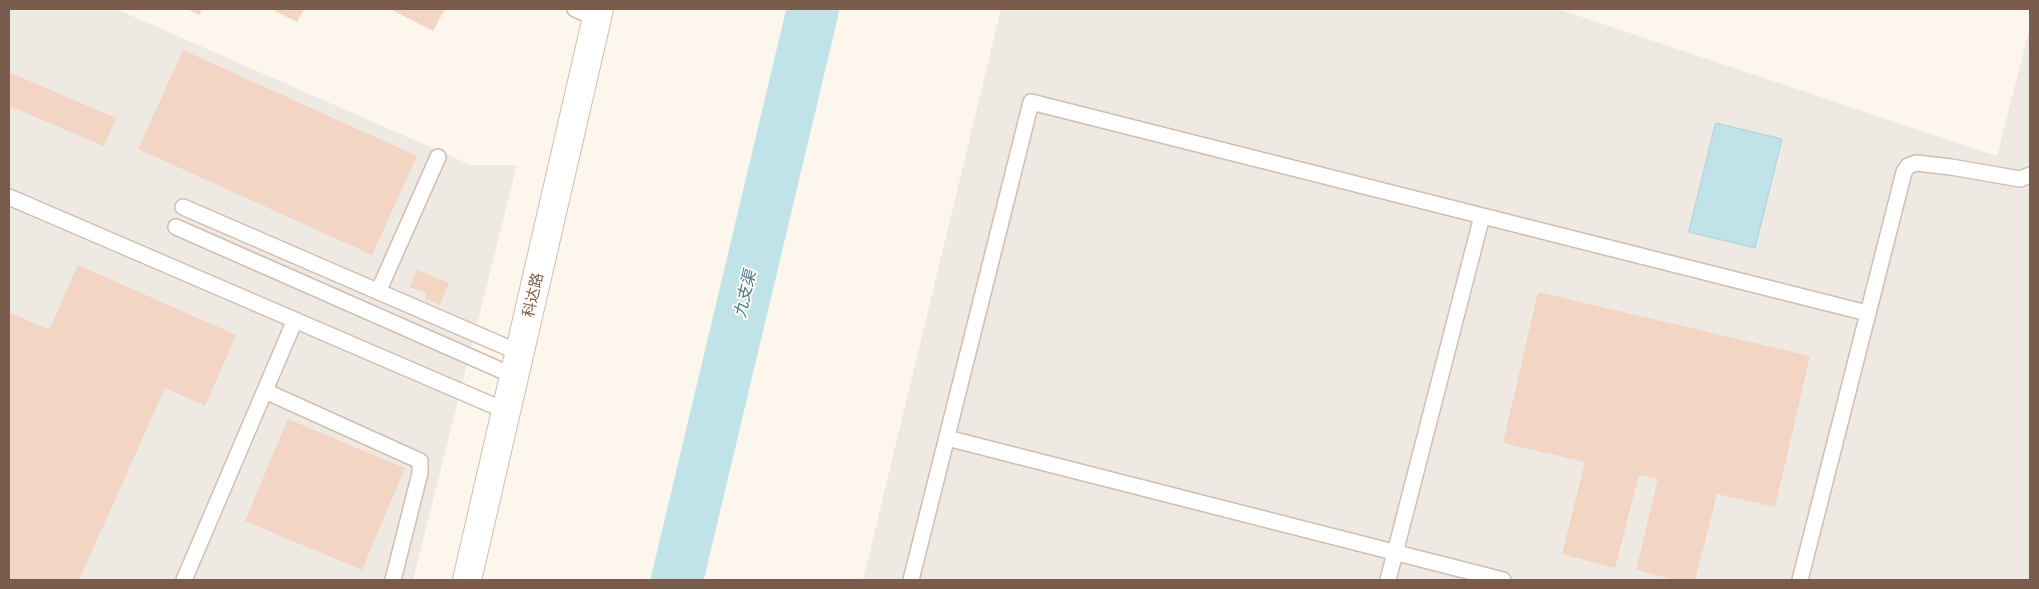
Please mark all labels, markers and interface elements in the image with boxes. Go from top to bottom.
water label: 九支渠 [730,268,760,320]
street label: 科达路 [519,271,547,319]

